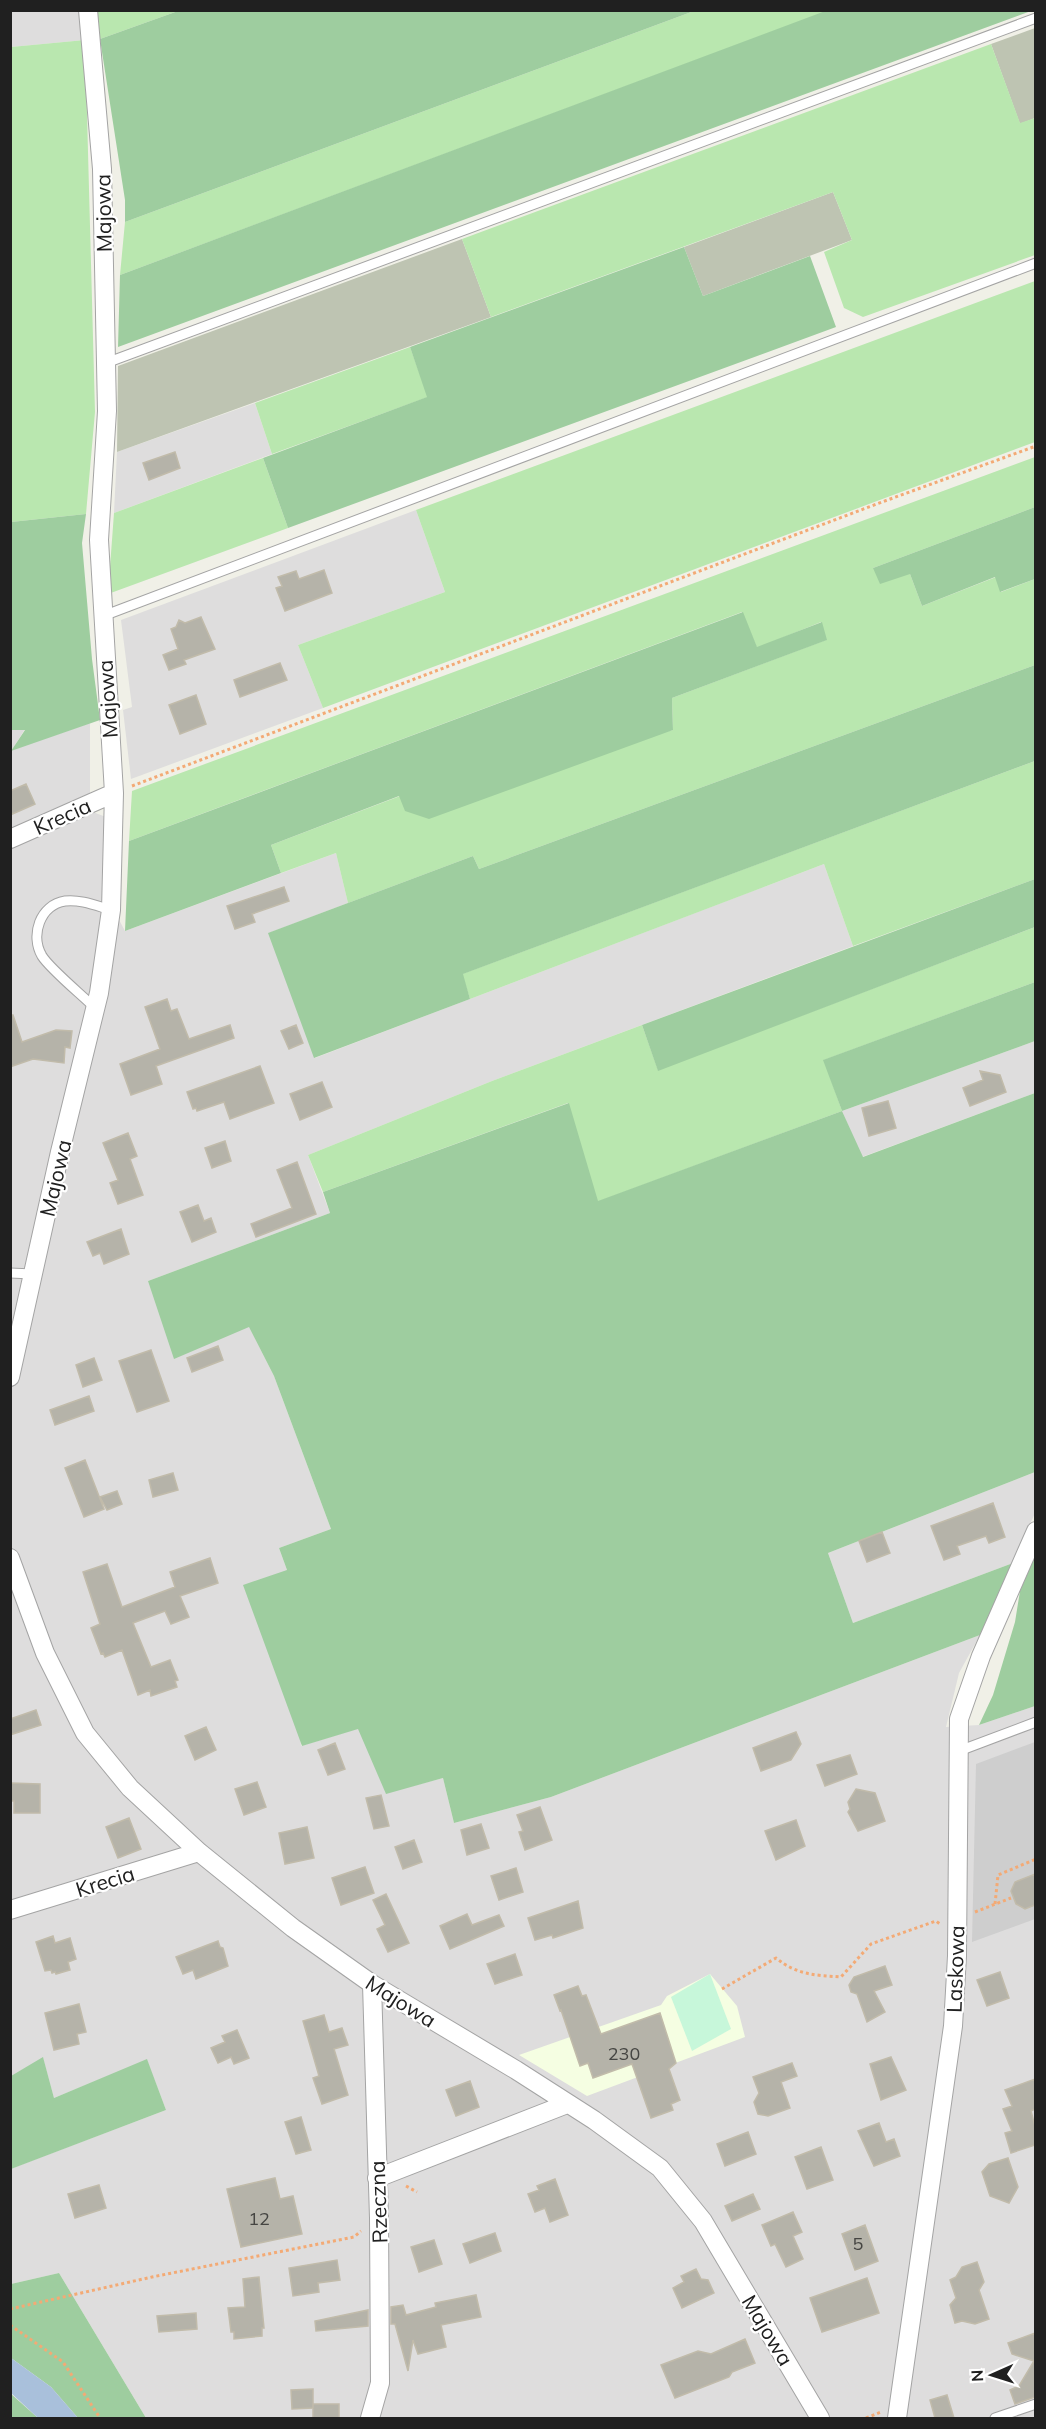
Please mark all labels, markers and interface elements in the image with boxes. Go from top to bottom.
street label: Majowa [89,174,117,252]
street label: Majowa [91,659,123,739]
street label: Krecia [29,792,95,840]
street label: Majowa [34,1137,76,1219]
street label: Krecia [72,1860,138,1902]
street label: Laskowa [940,1925,970,2013]
street label: Majowa [361,1969,441,2033]
house number: 230 [608,2042,640,2065]
street label: Rzeczna [364,2160,392,2244]
house number: 12 [248,2207,270,2230]
house number: 5 [853,2232,864,2255]
street label: Majowa [737,2290,799,2370]
north arrow [962,2345,1022,2405]
text: N [967,2369,987,2382]

